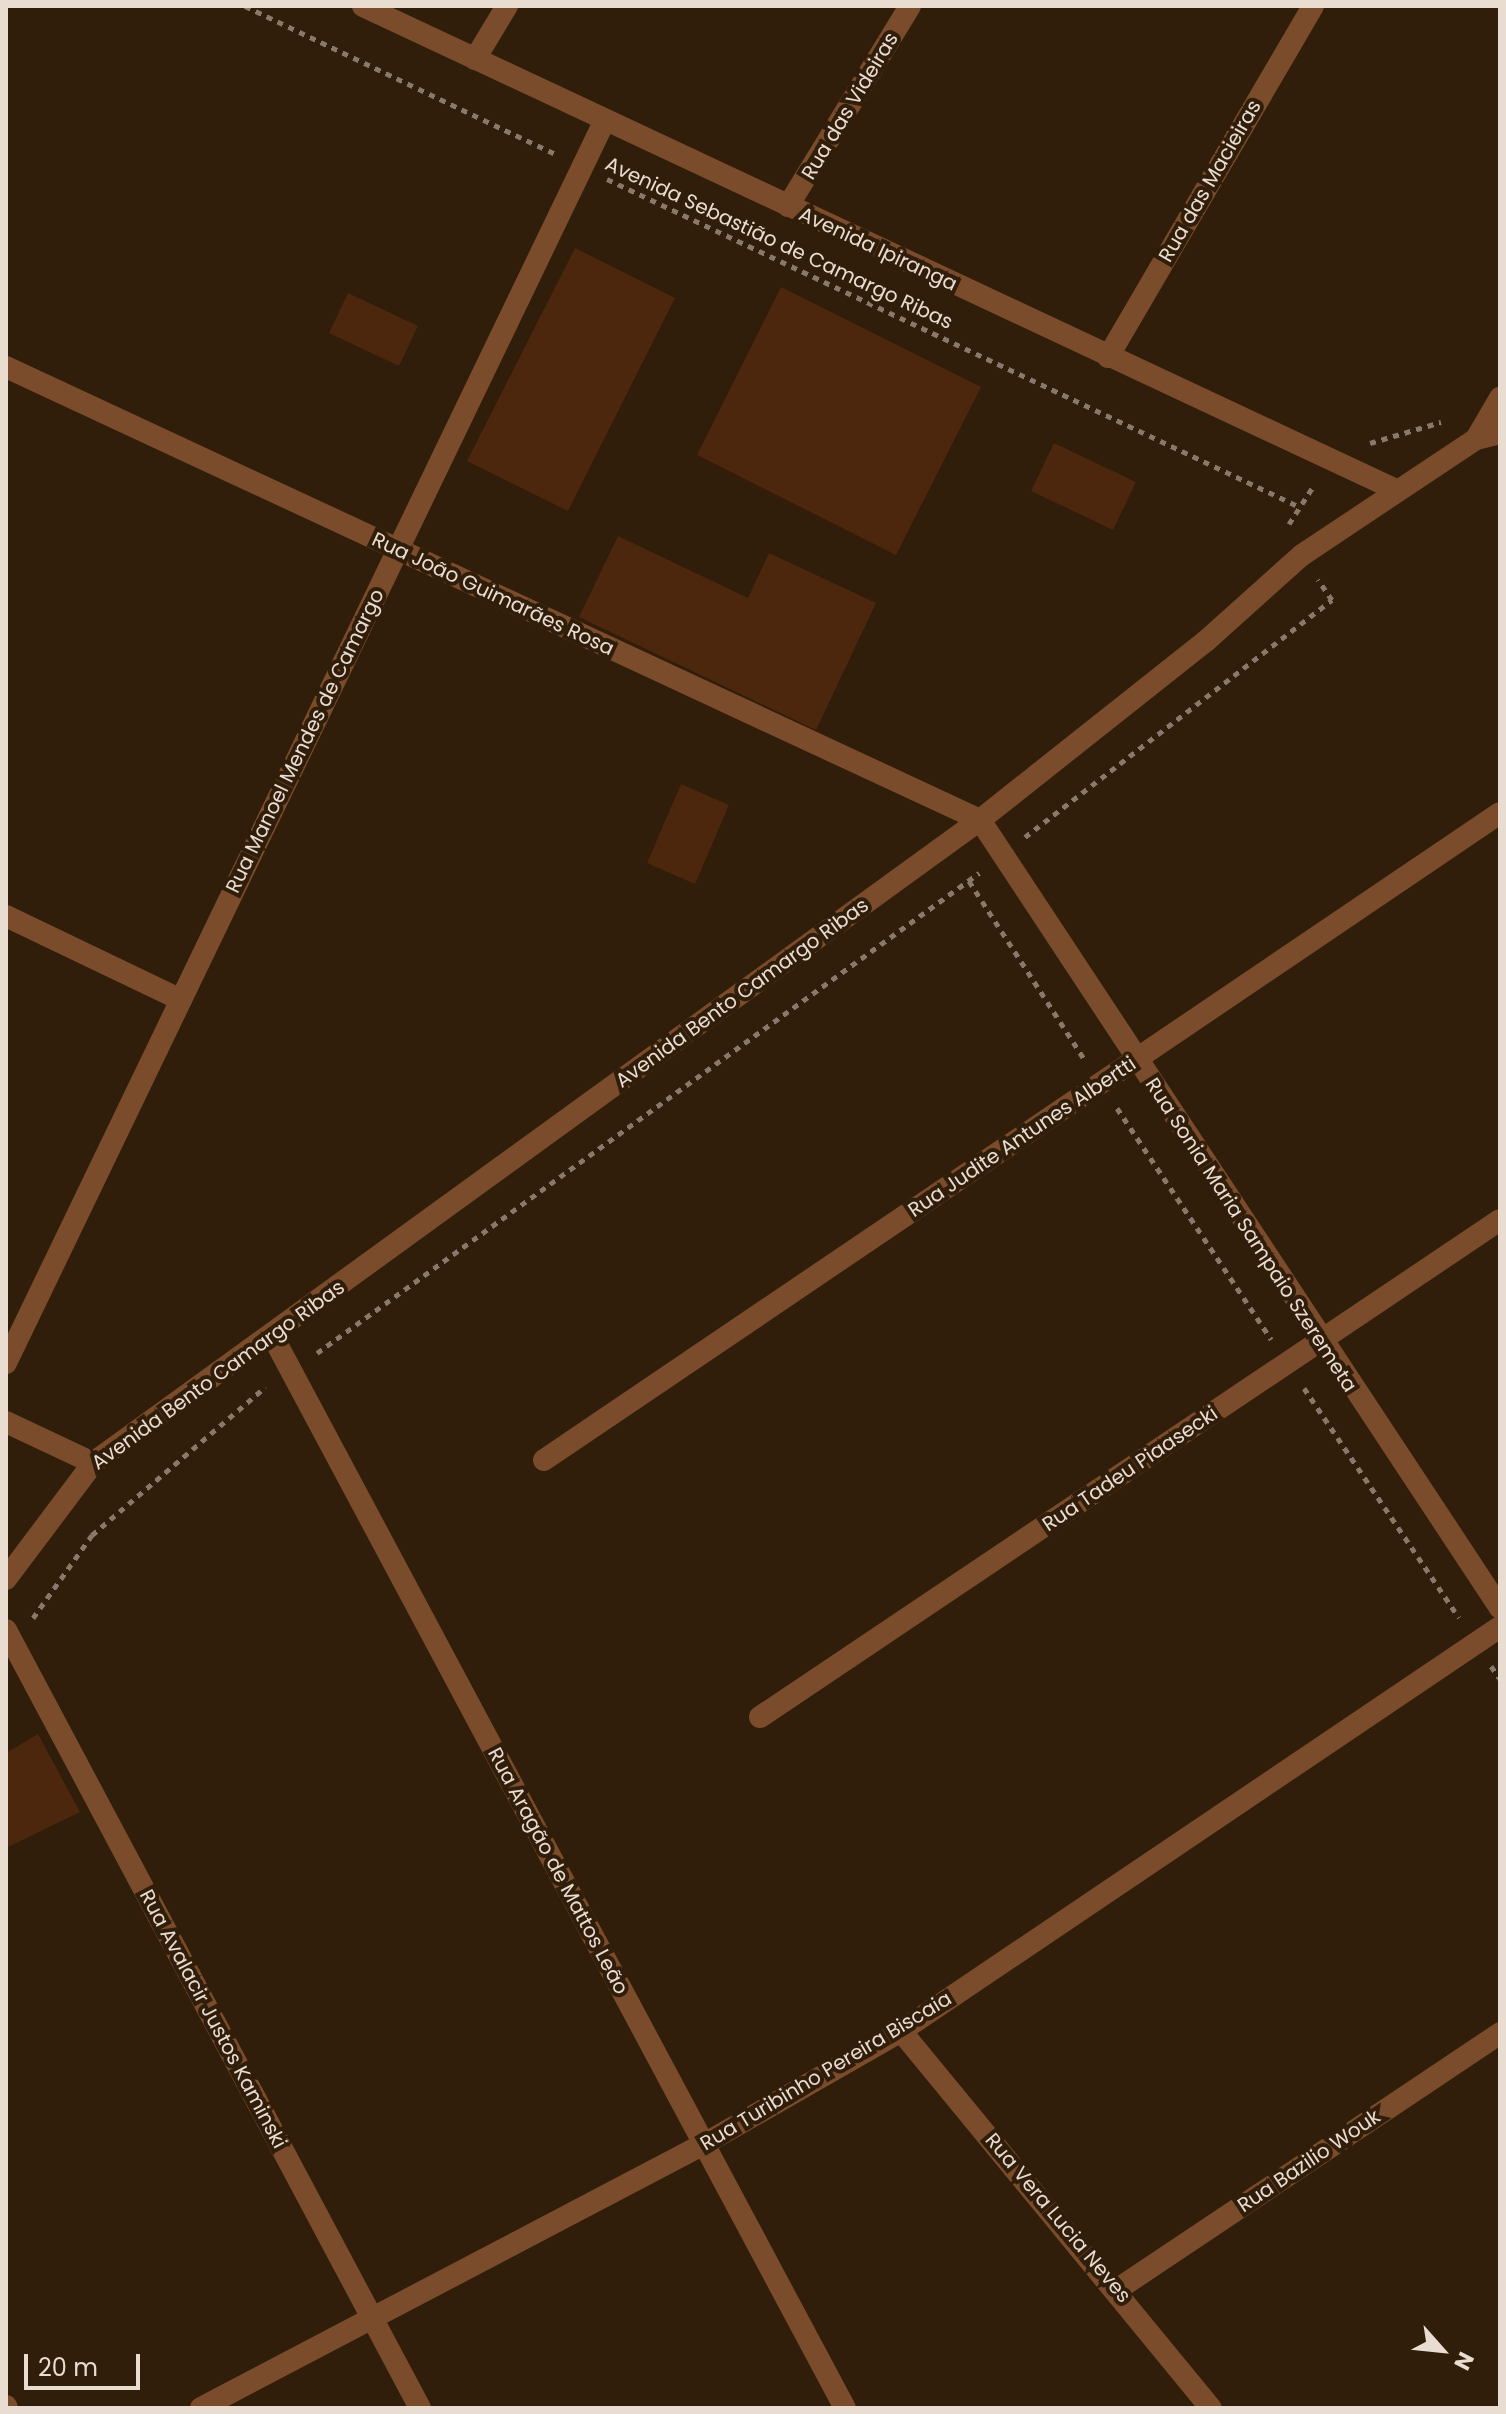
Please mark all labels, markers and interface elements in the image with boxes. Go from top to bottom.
street label: Rua das Videiras [797,28,903,184]
street label: Rua das Macieiras [1154,96,1266,266]
street label: Avenida Sebastião de Camargo Ribas [601,152,957,334]
street label: Avenida Ipiranga [795,202,961,296]
street label: Rua João Guimarães Rosa [368,527,618,661]
street label: Rua Manoel Mendes de Camargo [221,585,389,897]
street label: Avenida Bento Camargo Ribas [611,893,873,1093]
street label: Rua Judite Antunes Albertti [904,1052,1140,1222]
street label: Rua Sonia Maria Sampaio Szeremeta [1140,1073,1362,1397]
street label: Avenida Bento Camargo Ribas [87,1275,349,1475]
street label: Rua Tadeu Piaasecki [1038,1401,1222,1537]
street label: Rua Aragão de Mattos Leão [483,1744,633,1998]
street label: Rua Avalacir Justos Kaminski [134,1886,292,2152]
street label: Rua Turibinho Pereira Biscaia [696,1986,956,2156]
street label: Rua Bazilio Wouk [1233,2104,1385,2218]
street label: Rua Vera Lucia Neves [980,2128,1136,2308]
north arrow [1402,2310,1482,2390]
scale bar [28,2338,144,2388]
text: N [1446,2347,1481,2376]
text: 20 m [38,2351,98,2384]

